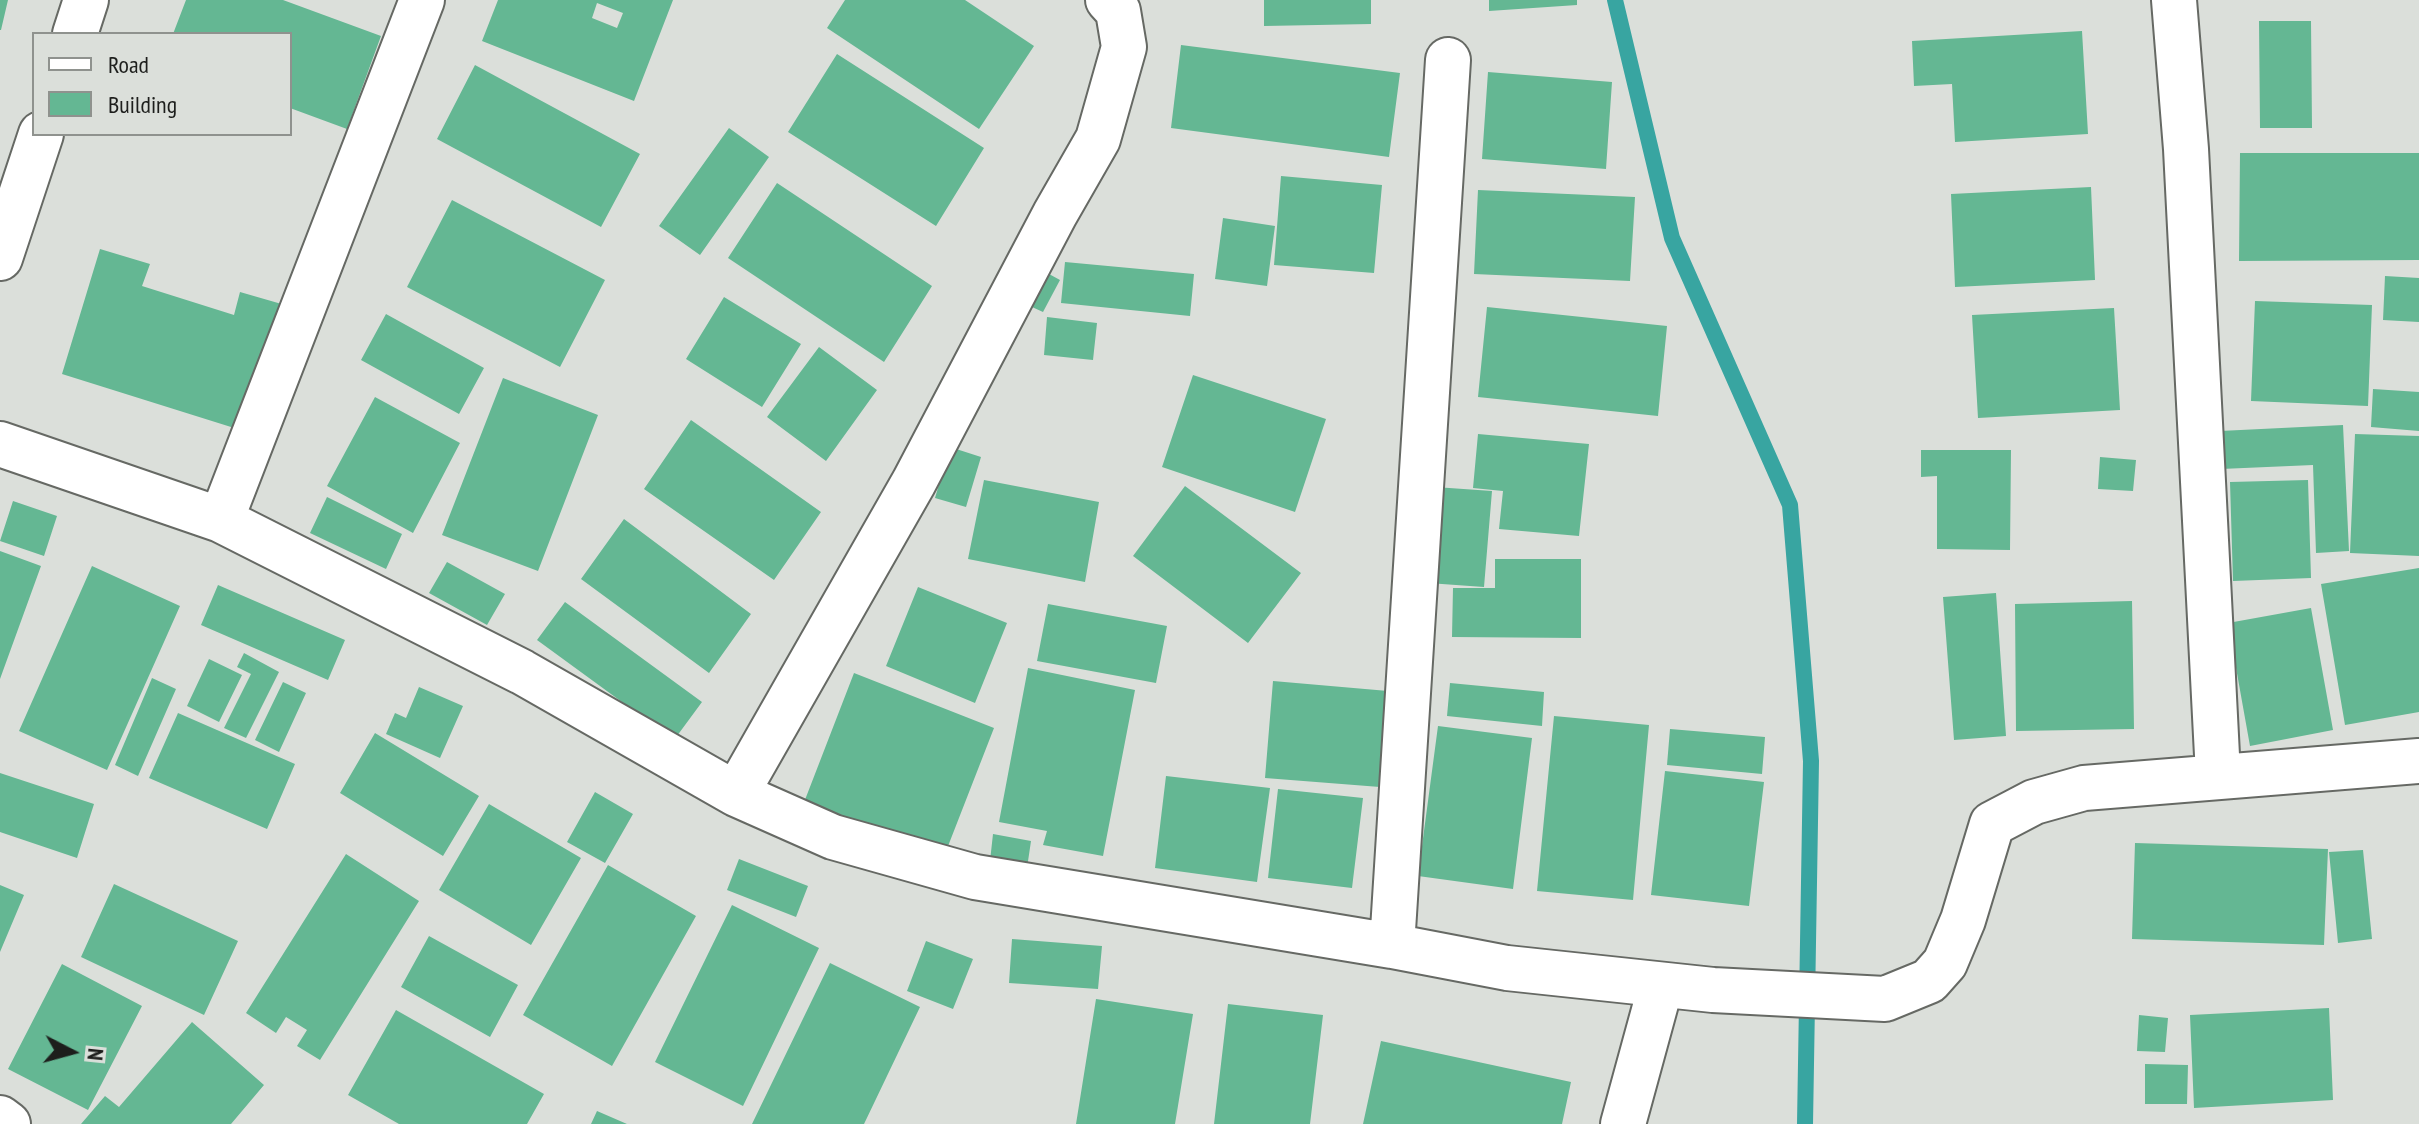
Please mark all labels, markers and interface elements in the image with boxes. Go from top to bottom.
legend [32,32,292,136]
text: Road [108,49,149,80]
text: Building [108,89,177,120]
north arrow [32,1012,112,1092]
text: N [81,1047,110,1062]

